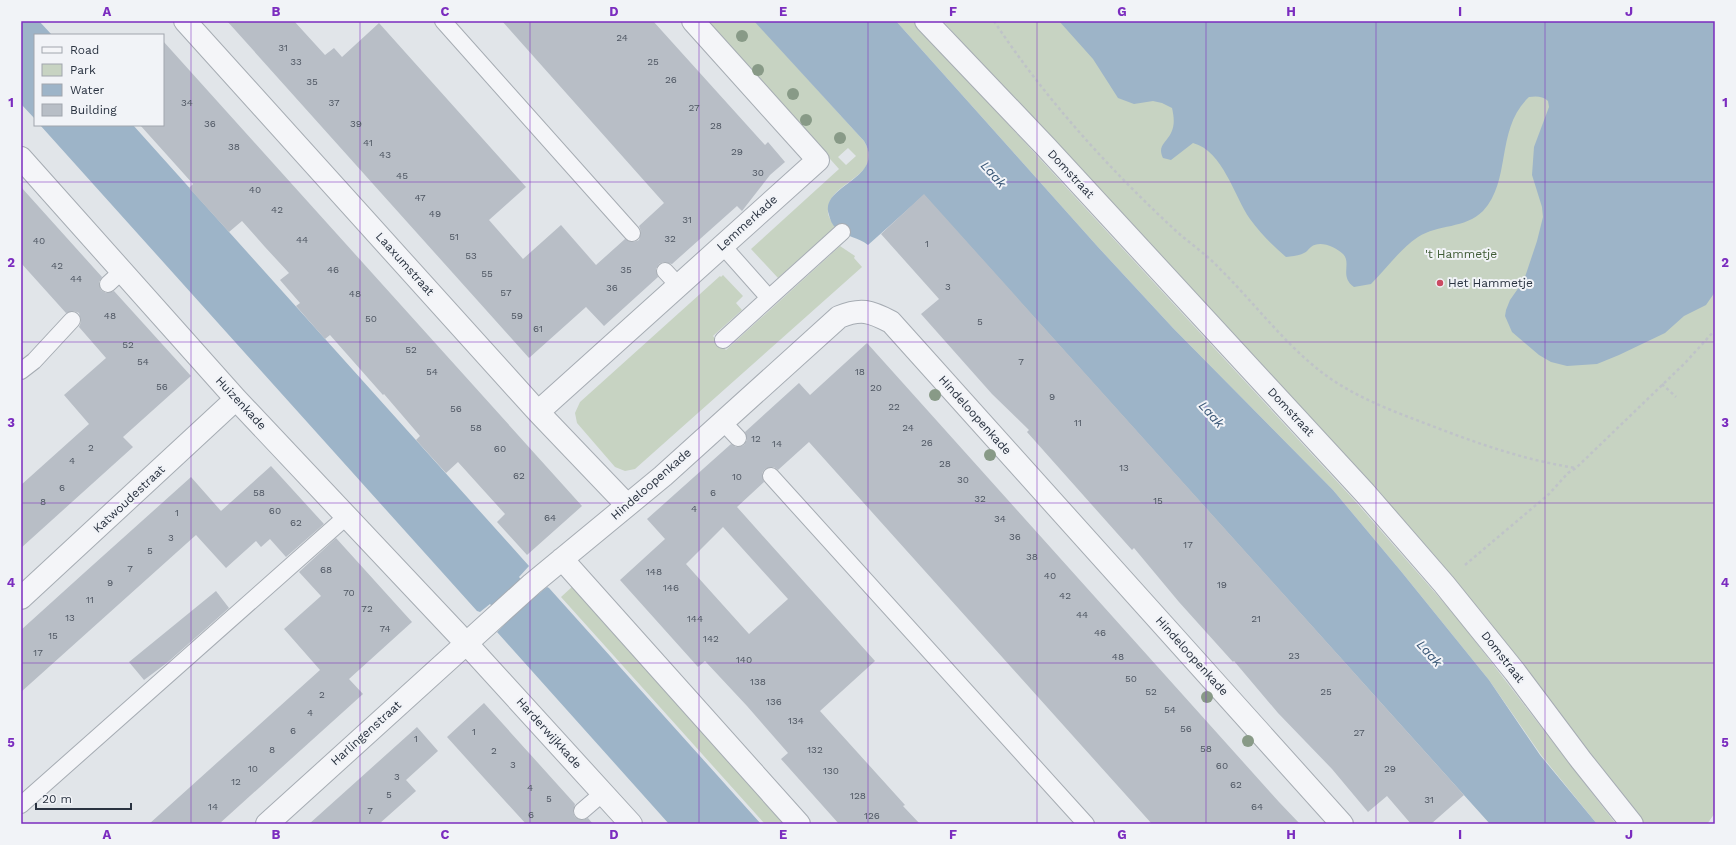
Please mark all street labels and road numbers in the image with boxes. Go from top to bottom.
street label: Domstraat [1045,147,1097,201]
street label: Lemmerkade [714,192,780,254]
street label: Laaxumstraat [373,229,437,299]
street label: Huizenkade [213,373,269,433]
street label: Hindeloopenkade [936,373,1014,458]
street label: Domstraat [1265,385,1317,439]
street label: Hindeloopenkade [608,445,694,523]
street label: Katwoudestraat [90,462,168,536]
street label: Hindeloopenkade [1153,614,1231,699]
street label: Domstraat [1478,628,1528,686]
street label: Harderwijkkade [513,695,585,771]
street label: Harlingenstraat [328,698,404,768]

